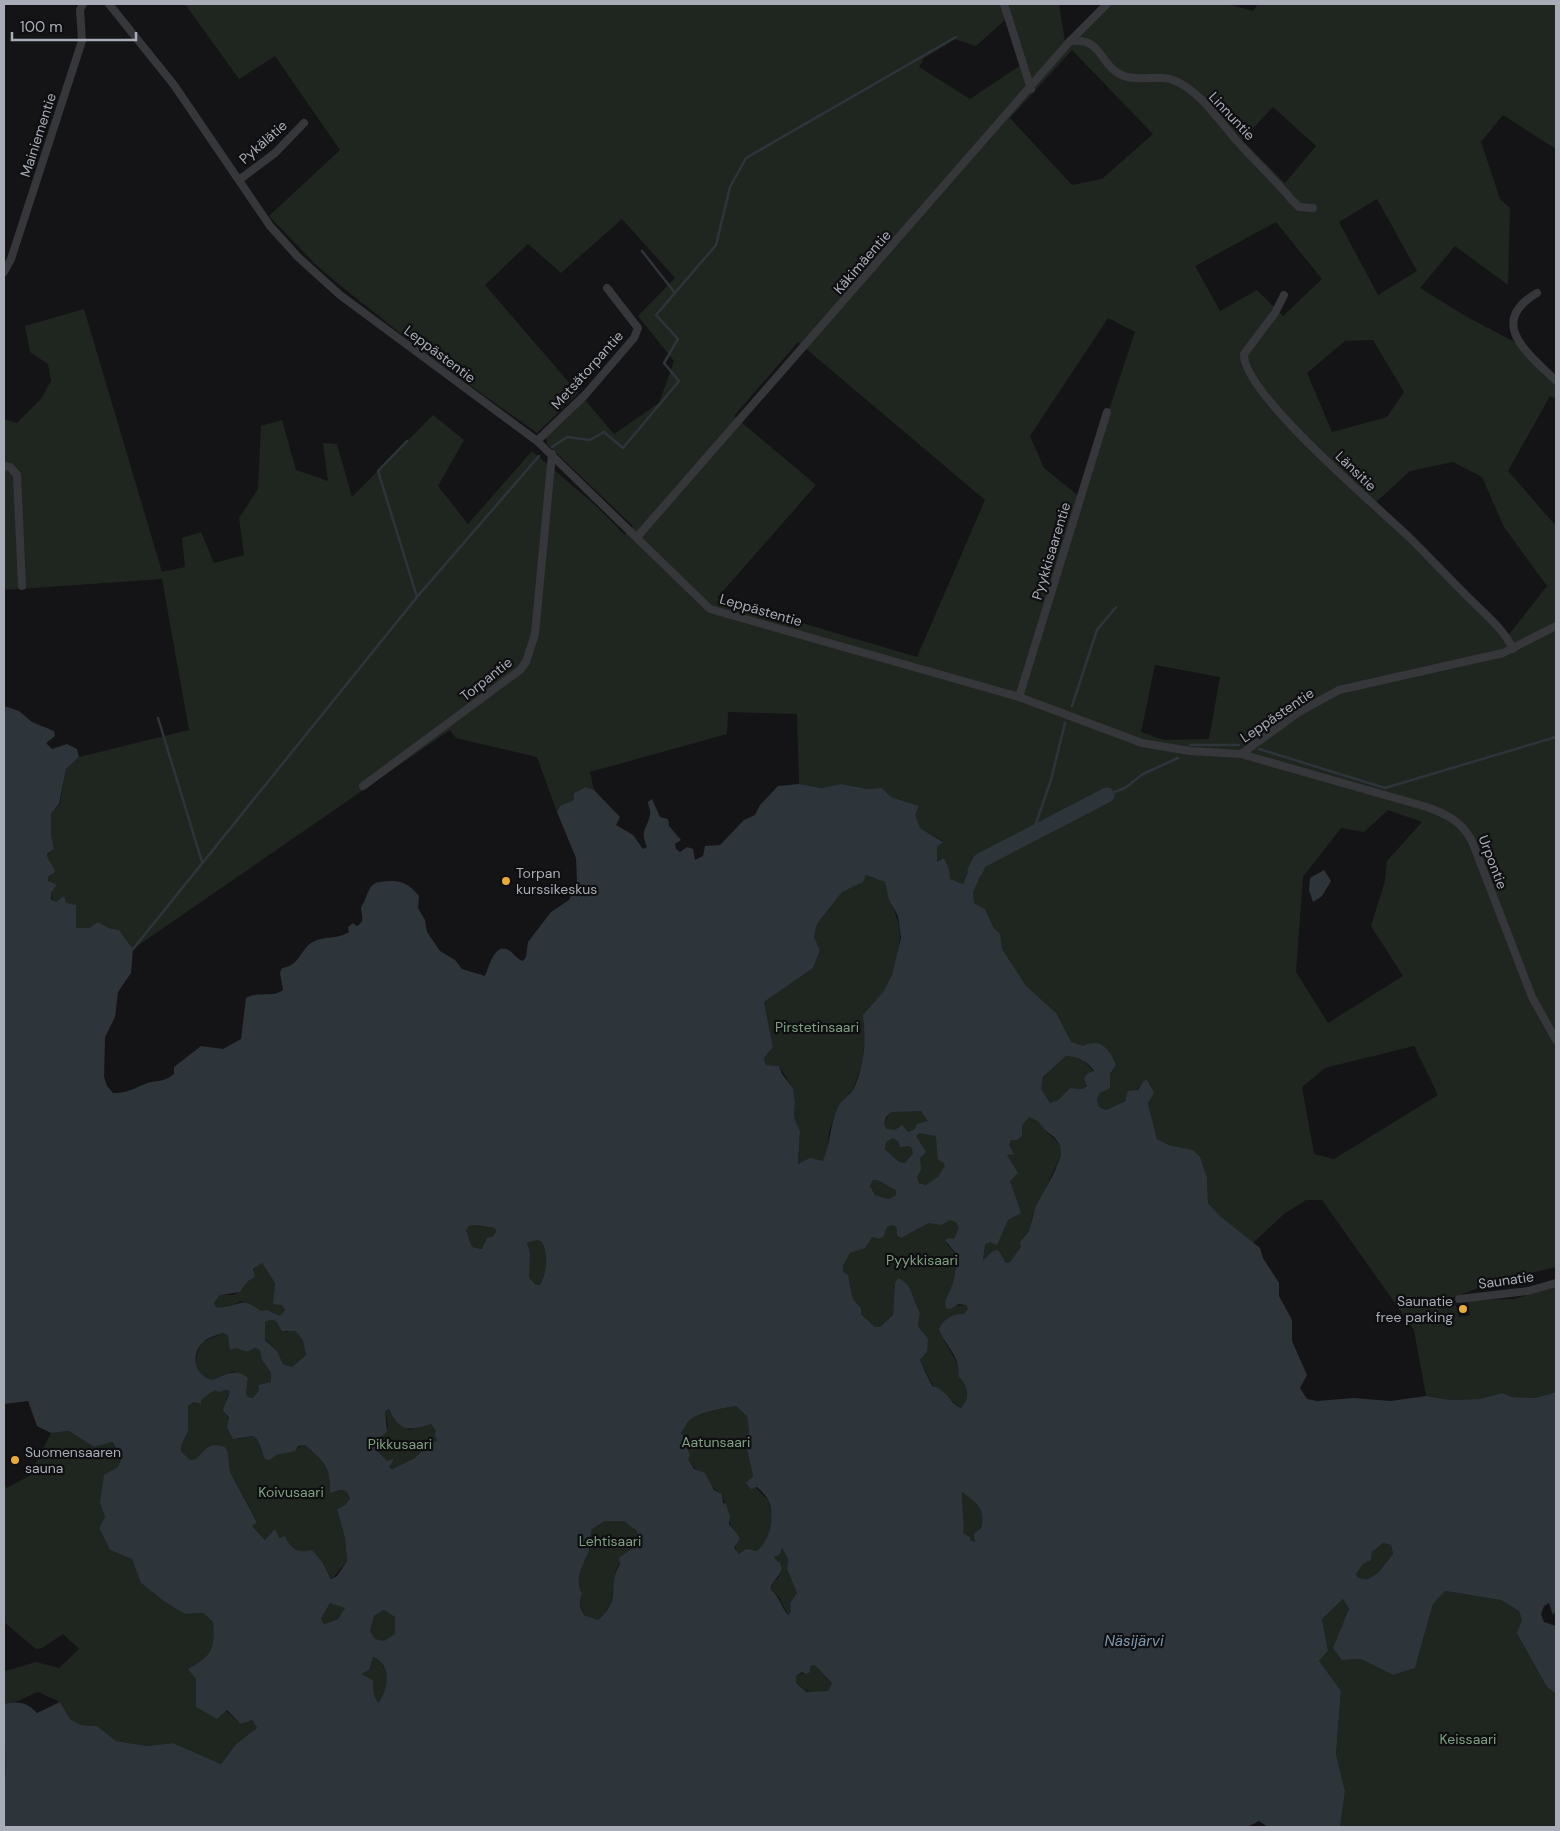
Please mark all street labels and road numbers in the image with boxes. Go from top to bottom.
street label: Linnuntie [1205,88,1259,144]
street label: Mainiementie [16,91,60,179]
street label: Pykälätie [235,116,291,168]
street label: Käkimäentie [829,226,895,298]
street label: Leppästentie [401,321,479,387]
street label: Metsätorpantie [547,327,627,413]
street label: Länsitie [1332,447,1380,495]
street label: Pyykkisaarentie [1028,500,1074,602]
street label: Leppästentie [718,590,804,630]
street label: Torpantie [456,653,516,705]
street label: Leppästentie [1237,684,1317,746]
street label: Urpontie [1475,833,1511,892]
street label: Saunatie [1477,1267,1535,1293]

